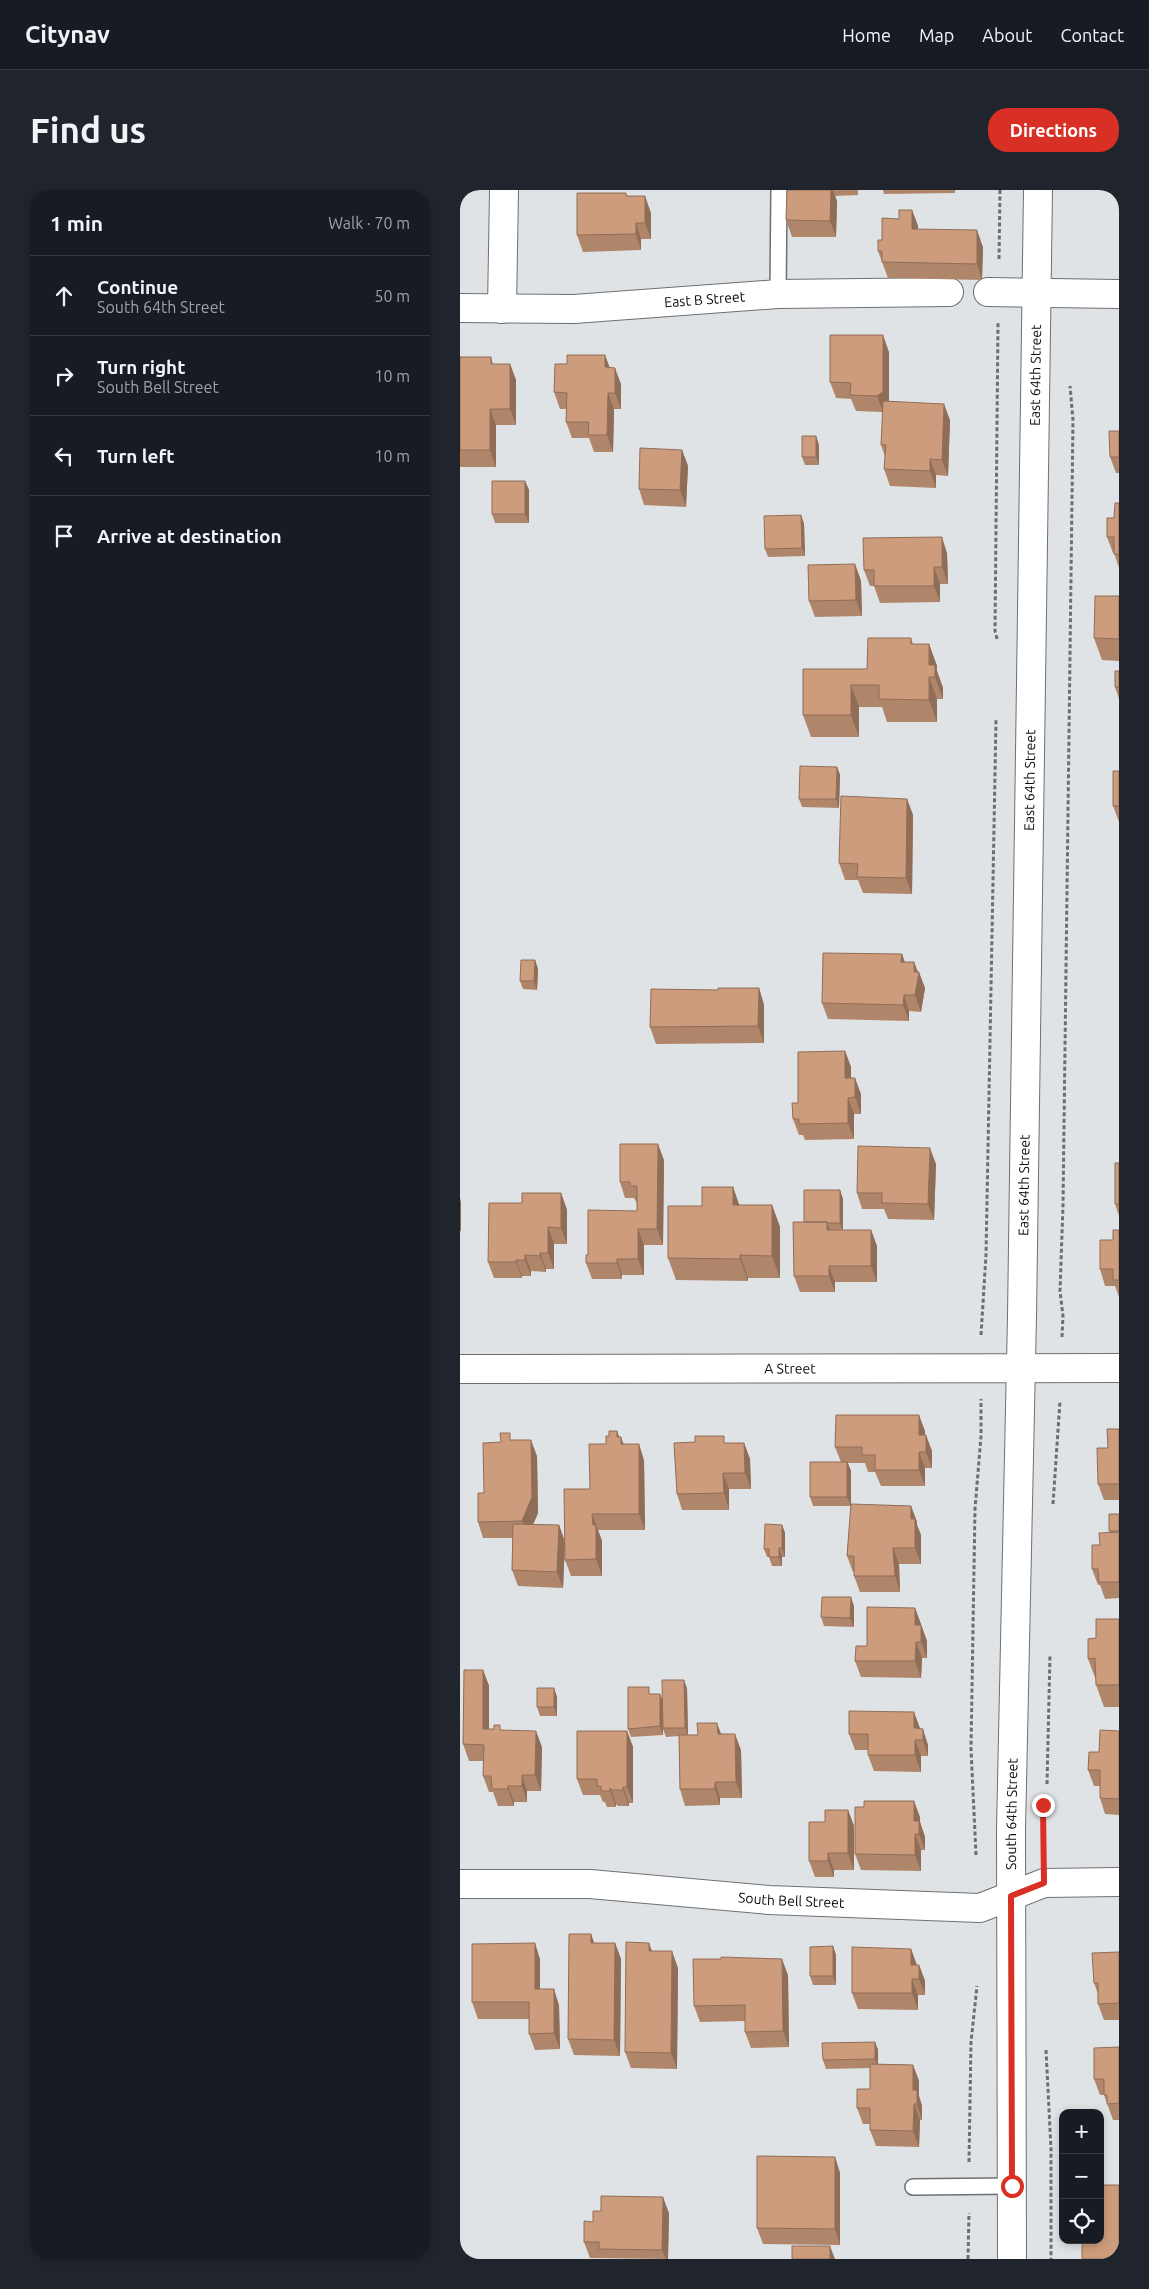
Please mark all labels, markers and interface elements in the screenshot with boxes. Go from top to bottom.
text: Citynav [25,21,110,48]
text: Home [842,25,891,45]
text: Map [919,25,954,45]
text: About [982,25,1032,45]
text: Contact [1060,25,1124,45]
button: Directions [988,108,1119,152]
text: Find us [30,110,146,150]
text: 1 min [50,211,103,235]
text: Walk · 70 m [328,214,410,232]
text: Continue [97,276,178,298]
icon: ahead [50,282,78,310]
text: 50 m [374,287,410,305]
street label: East B Street [664,288,746,310]
text: South 64th Street [97,298,225,316]
street label: East 64th Street [1027,324,1044,426]
text: Turn right [97,356,185,378]
icon: right [50,362,78,390]
text: 10 m [374,367,410,385]
text: South Bell Street [97,378,219,396]
icon: left [50,442,78,470]
text: Turn left [97,445,175,467]
text: 10 m [374,447,410,465]
icon: arrive [50,522,78,550]
text: Arrive at destination [97,525,282,547]
street label: East 64th Street [1021,729,1038,831]
street label: East 64th Street [1015,1134,1033,1236]
street label: A Street [764,1360,816,1377]
street label: South 64th Street [1003,1757,1021,1870]
route end [1032,1794,1055,1817]
street label: South Bell Street [737,1889,845,1911]
map controls [1059,2109,1104,2244]
button: + [1059,2109,1104,2154]
button: − [1059,2154,1104,2199]
route start [1001,2175,1024,2198]
button: locate [1059,2199,1104,2244]

